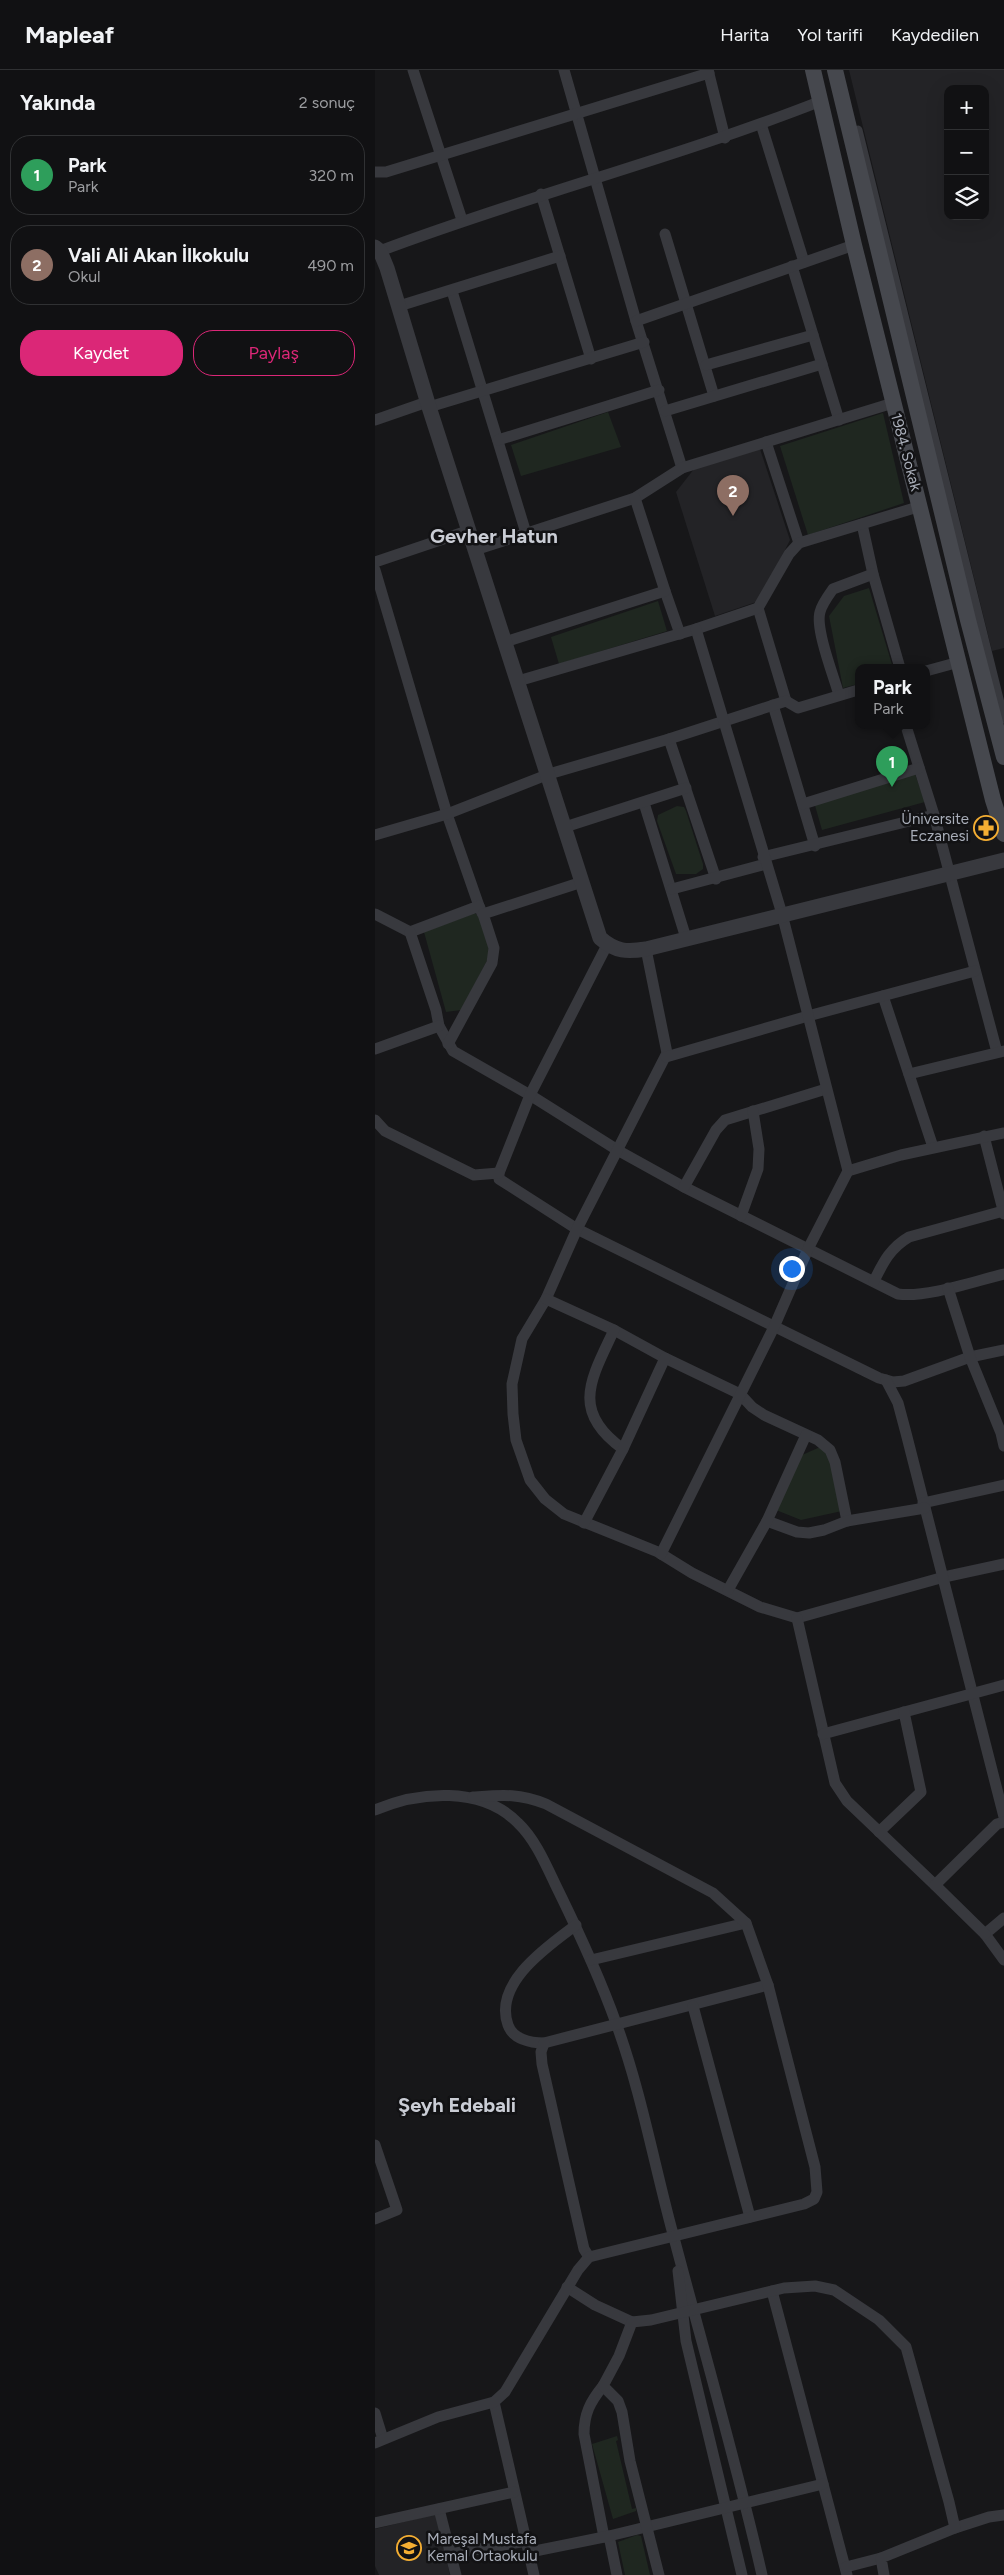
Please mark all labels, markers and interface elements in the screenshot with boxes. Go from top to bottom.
text: Mapleaf [25,20,114,49]
text: Harita [720,24,769,46]
text: Yol tarifi [797,24,863,46]
text: Kaydedilen [891,24,979,46]
map controls [944,85,989,220]
button: + [944,85,989,130]
text: Yakında [20,90,95,115]
text: 2 sonuç [299,93,355,112]
button: − [944,130,989,175]
text: Park [68,154,107,177]
text: 1 [34,166,40,185]
text: 320 m [309,166,354,185]
button: layers [944,175,989,220]
text: Park [68,177,98,196]
text: Vali Ali Akan İlkokulu [68,244,249,267]
text: 2 [32,256,42,275]
text: 490 m [307,256,354,275]
text: Okul [68,267,101,286]
button: Kaydet [20,330,183,376]
button: Paylaş [193,330,355,376]
street label: 1984. Sokak [887,411,925,494]
pin: 2 [717,475,749,516]
district label: Gevher Hatun [430,524,558,548]
popup [855,664,930,729]
text: Park [873,676,912,699]
text: Park [873,699,904,718]
pin: 1 [876,746,908,787]
place label: Üniversite Eczanesi [901,810,969,845]
pharmacy icon: Üniversite Eczanesi [973,815,999,841]
your location [779,1256,805,1282]
district label: Şeyh Edebali [398,2093,516,2117]
place label: Mareşal Mustafa Kemal Ortaokulu [427,2530,538,2565]
school or university icon: Mareşal Mustafa Kemal Ortaokulu [396,2535,422,2561]

